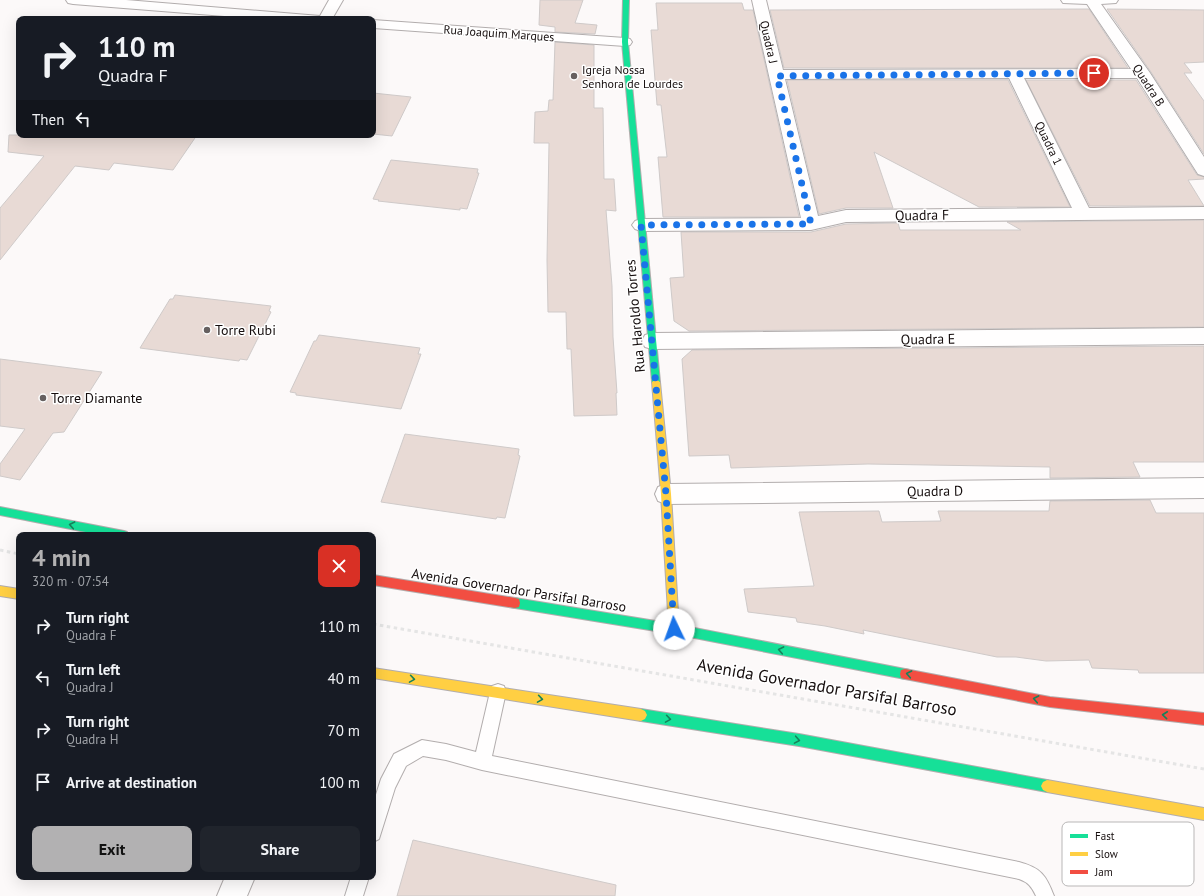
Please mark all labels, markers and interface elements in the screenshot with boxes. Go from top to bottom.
street label: Quadra J [757,19,781,65]
street label: Rua Joaquim Marques [443,22,555,44]
text: 110 m [98,28,175,65]
icon: right [32,32,84,84]
pin [1077,56,1111,90]
street label: Quadra B [1130,61,1168,109]
place label: Igreja Nossa Senhora de Lourdes [582,62,683,91]
icon: arrive [1083,62,1105,84]
text: Quadra F [98,64,168,87]
marker: Igreja Nossa Senhora de Lourdes [569,71,579,81]
icon: left [72,108,94,130]
text: Then [32,110,64,129]
street label: Quadra 1 [1032,119,1066,167]
street label: Quadra F [895,206,949,224]
street label: Rua Haroldo Torres [621,259,649,373]
place label: Torre Rubi [215,321,276,339]
marker: Torre Rubi [202,325,212,335]
street label: Quadra E [901,330,955,348]
place label: Torre Diamante [51,389,142,407]
marker: Torre Diamante [38,393,48,403]
street label: Quadra D [907,482,963,500]
one-way arrow [69,521,75,529]
text: 4 min [32,542,91,573]
button: close [318,545,360,587]
street label: Avenida Governador Parsifal Barroso [410,564,628,616]
text: 320 m · 07:54 [32,573,109,590]
text: Turn right [66,608,129,627]
position arrow [653,608,695,650]
icon: right [32,615,54,637]
text: 110 m [319,617,360,636]
text: Quadra F [66,627,116,644]
one-way arrow [778,646,784,655]
street label: Avenida Governador Parsifal Barroso [695,653,959,721]
text: Turn left [66,660,120,679]
icon: left [32,667,54,689]
text: 40 m [327,669,360,688]
one-way arrow [905,671,912,679]
one-way arrow [408,674,415,683]
text: Quadra J [66,679,113,696]
one-way arrow [537,694,543,702]
one-way arrow [1033,695,1039,704]
one-way arrow [1162,711,1168,720]
text: Turn right [66,712,129,731]
one-way arrow [665,714,671,723]
icon: right [32,719,54,741]
text: 70 m [327,721,360,740]
text: Quadra H [66,731,118,748]
one-way arrow [794,735,800,744]
icon: arrive [32,771,54,793]
text: Arrive at destination [66,773,197,792]
text: 100 m [319,773,360,792]
legend [1062,822,1194,886]
button: Exit [32,826,192,872]
button: Share [200,826,360,872]
text: Fast [1095,829,1115,843]
text: Slow [1095,847,1118,861]
text: Jam [1094,865,1113,879]

